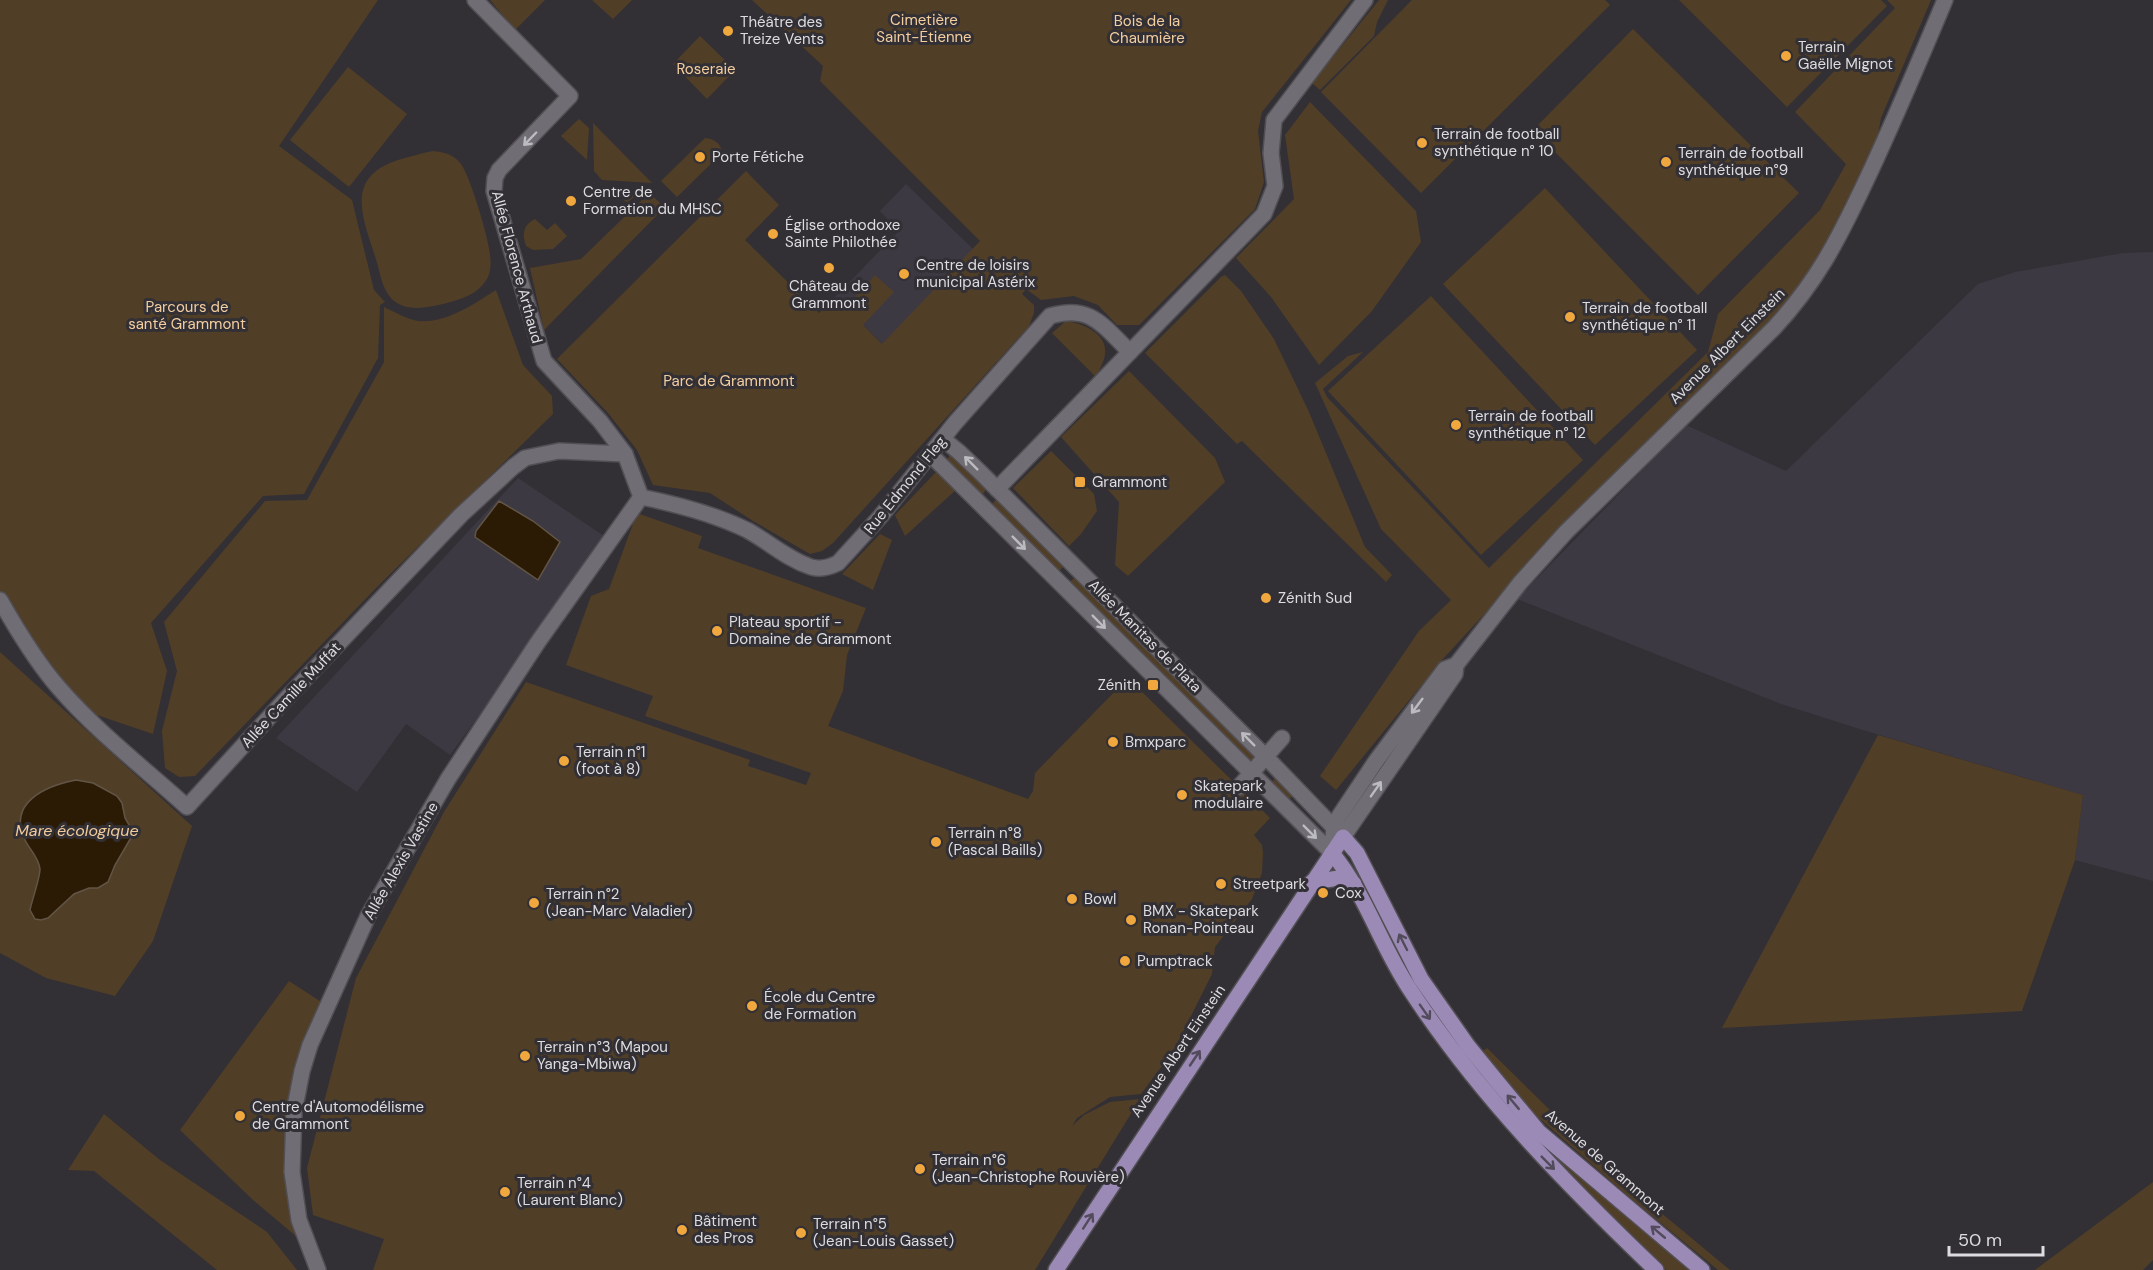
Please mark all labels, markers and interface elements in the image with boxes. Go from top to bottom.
park label: Cimetière Saint-Étienne [876,10,972,47]
park label: Bois de la Chaumière [1109,11,1185,48]
place label: Théâtre des Treize Vents [740,12,824,49]
marker: Théâtre des Treize Vents [721,24,735,38]
place label: Terrain Gaëlle Mignot [1798,37,1893,74]
marker: Terrain Gaëlle Mignot [1779,49,1793,63]
park label: Roseraie [676,59,736,79]
place label: Terrain de football synthétique n° 10 [1434,124,1559,161]
one-way arrow [522,131,537,146]
marker: Terrain de football synthétique n° 10 [1415,136,1429,150]
place label: Terrain de football synthétique n°9 [1678,143,1803,180]
place label: Porte Fétiche [712,147,804,167]
marker: Porte Fétiche [693,150,707,164]
marker: Terrain de football synthétique n°9 [1659,155,1673,169]
place label: Centre de Formation du MHSC [583,182,722,219]
street label: Allée Florence Arthaud [487,188,547,346]
marker: Centre de Formation du MHSC [564,194,578,208]
place label: Église orthodoxe Sainte Philothée [785,215,900,252]
marker: Église orthodoxe Sainte Philothée [766,227,780,241]
place label: Centre de loisirs municipal Astérix [916,255,1036,292]
marker: Château de Grammont [822,261,836,275]
marker: Centre de loisirs municipal Astérix [897,267,911,281]
place label: Château de Grammont [789,276,869,313]
street label: Avenue Albert Einstein [1665,284,1789,408]
park label: Parcours de santé Grammont [128,297,246,334]
place label: Terrain de football synthétique n° 11 [1582,298,1707,335]
marker: Terrain de football synthétique n° 11 [1563,310,1577,324]
park label: Parc de Grammont [663,371,795,391]
place label: Terrain de football synthétique n° 12 [1468,406,1593,443]
marker: Terrain de football synthétique n° 12 [1449,418,1463,432]
street label: Rue Edmond Fleg [859,432,951,538]
one-way arrow [963,456,978,471]
place label: Grammont [1092,472,1167,492]
marker: Grammont [1073,475,1087,489]
one-way arrow [1012,536,1027,551]
street label: Allée Manitas de Plata [1084,575,1206,697]
place label: Zénith Sud [1278,588,1352,608]
marker: Zénith Sud [1259,591,1273,605]
place label: Plateau sportif - Domaine de Grammont [729,612,892,649]
one-way arrow [1091,615,1106,630]
marker: Plateau sportif - Domaine de Grammont [710,624,724,638]
street label: Allée Camille Muffat [237,638,345,752]
place label: Zénith [1098,675,1141,695]
marker: Zénith [1146,678,1160,692]
one-way arrow [1411,698,1424,714]
one-way arrow [1240,731,1255,746]
place label: Bmxparc [1125,732,1186,752]
marker: Bmxparc [1106,735,1120,749]
place label: Terrain n°1 (foot à 8) [576,742,645,779]
marker: Terrain n°1 (foot à 8) [557,754,571,768]
place label: Skatepark modulaire [1194,776,1263,813]
one-way arrow [1370,781,1382,798]
marker: Skatepark modulaire [1175,788,1189,802]
street label: Allée Alexis Vastine [359,798,443,924]
water label: Mare écologique [15,820,139,841]
place label: Terrain n°8 (Pascal Baills) [948,823,1042,860]
one-way arrow [1303,825,1318,839]
marker: Terrain n°8 (Pascal Baills) [929,835,943,849]
place label: Streetpark [1233,874,1307,894]
marker: Streetpark [1214,877,1228,891]
place label: Cox [1335,883,1362,903]
place label: Terrain n°2 (Jean-Marc Valadier) [546,884,693,921]
marker: Cox [1316,886,1330,900]
place label: Bowl [1084,889,1116,909]
marker: Bowl [1065,892,1079,906]
marker: Terrain n°2 (Jean-Marc Valadier) [527,896,541,910]
place label: BMX - Skatepark Ronan-Pointeau [1143,901,1259,938]
marker: BMX - Skatepark Ronan-Pointeau [1124,913,1138,927]
one-way arrow [1396,933,1408,951]
place label: Pumptrack [1137,951,1213,971]
marker: Pumptrack [1118,954,1132,968]
street label: Avenue Albert Einstein [1126,981,1230,1121]
place label: École du Centre de Formation [764,987,875,1024]
marker: École du Centre de Formation [745,999,759,1013]
one-way arrow [1419,1003,1431,1020]
place label: Terrain n°3 (Mapou Yanga-Mbiwa) [537,1037,668,1074]
marker: Terrain n°3 (Mapou Yanga-Mbiwa) [518,1049,532,1063]
one-way arrow [1189,1051,1201,1067]
one-way arrow [1507,1094,1520,1110]
place label: Centre d'Automodélisme de Grammont [252,1097,424,1134]
street label: Avenue de Grammont [1541,1105,1669,1220]
marker: Centre d'Automodélisme de Grammont [233,1109,247,1123]
place label: Terrain n°6 (Jean-Christophe Rouvière) [932,1150,1125,1187]
one-way arrow [1541,1155,1556,1170]
marker: Terrain n°6 (Jean-Christophe Rouvière) [913,1162,927,1176]
place label: Terrain n°4 (Laurent Blanc) [517,1173,623,1210]
marker: Terrain n°4 (Laurent Blanc) [498,1185,512,1199]
place label: Bâtiment des Pros [694,1211,757,1248]
one-way arrow [1082,1213,1094,1230]
place label: Terrain n°5 (Jean-Louis Gasset) [813,1214,954,1251]
scale bar [1949,1219,2044,1257]
marker: Bâtiment des Pros [675,1223,689,1237]
one-way arrow [1651,1225,1666,1239]
marker: Terrain n°5 (Jean-Louis Gasset) [794,1226,808,1240]
text: 50 m [1958,1228,2002,1252]

